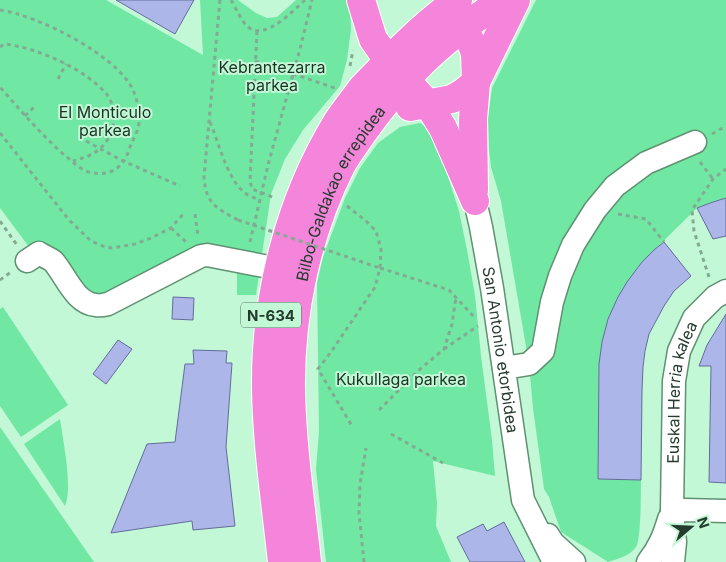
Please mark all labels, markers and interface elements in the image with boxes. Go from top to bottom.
park label: Kebrantezarra parkea [219,57,325,95]
park label: El Monticulo parkea [59,102,151,140]
street label: Bilbo-Galdakao errepidea [292,102,390,283]
street label: San Antonio etorbidea [478,265,523,434]
road number: N-634 [241,302,301,328]
street label: Euskal Herria kalea [663,318,701,464]
park label: Kukullaga parkea [336,369,466,389]
north arrow [666,502,716,552]
text: N [694,515,714,530]

